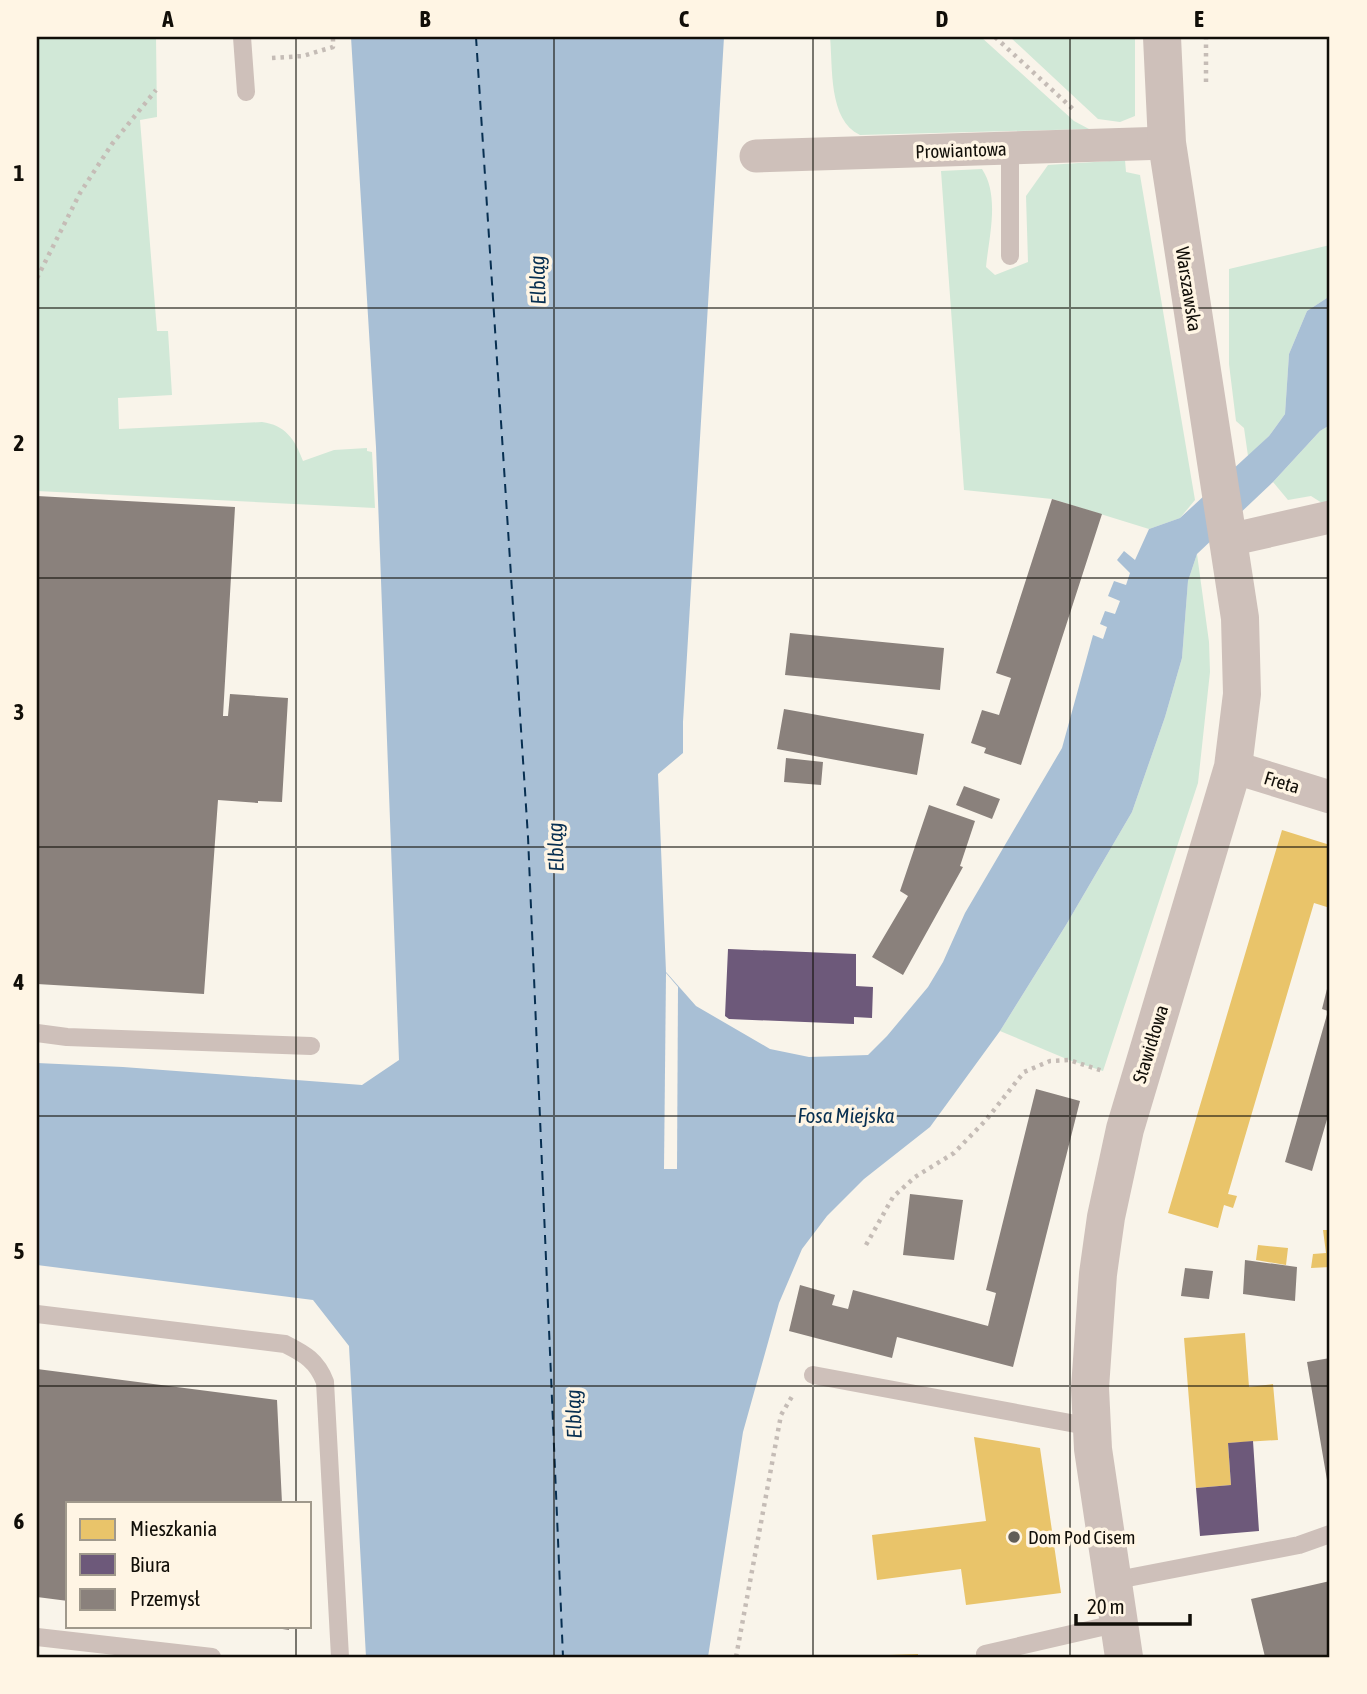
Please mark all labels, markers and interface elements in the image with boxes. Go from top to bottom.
text: A [161,6,174,32]
text: B [420,6,431,32]
text: C [679,6,690,32]
text: D [936,6,949,32]
text: E [1194,6,1204,32]
street label: Prowiantowa [915,137,1007,163]
text: 1 [14,160,25,186]
street label: Warszawska [1171,245,1207,333]
water label: Elbląg [524,255,550,305]
text: 2 [14,430,24,456]
text: 3 [14,699,24,725]
street label: Freta [1262,766,1302,798]
water label: Elbląg [542,822,568,872]
text: 4 [13,969,25,995]
street label: Stawidłowa [1128,1002,1172,1086]
water label: Fosa Miejska [797,1103,895,1127]
text: 5 [14,1238,25,1264]
water label: Elbląg [560,1389,586,1439]
legend [66,1502,312,1628]
text: 6 [14,1508,25,1534]
text: Mieszkania [130,1516,217,1540]
place label: Dom Pod Cisem [1028,1526,1135,1548]
marker: Dom Pod Cisem [1006,1529,1022,1545]
text: Biura [130,1552,170,1576]
scale bar [1076,1582,1190,1626]
text: Przemysł [130,1586,201,1610]
text: 20 m [1087,1594,1125,1618]

